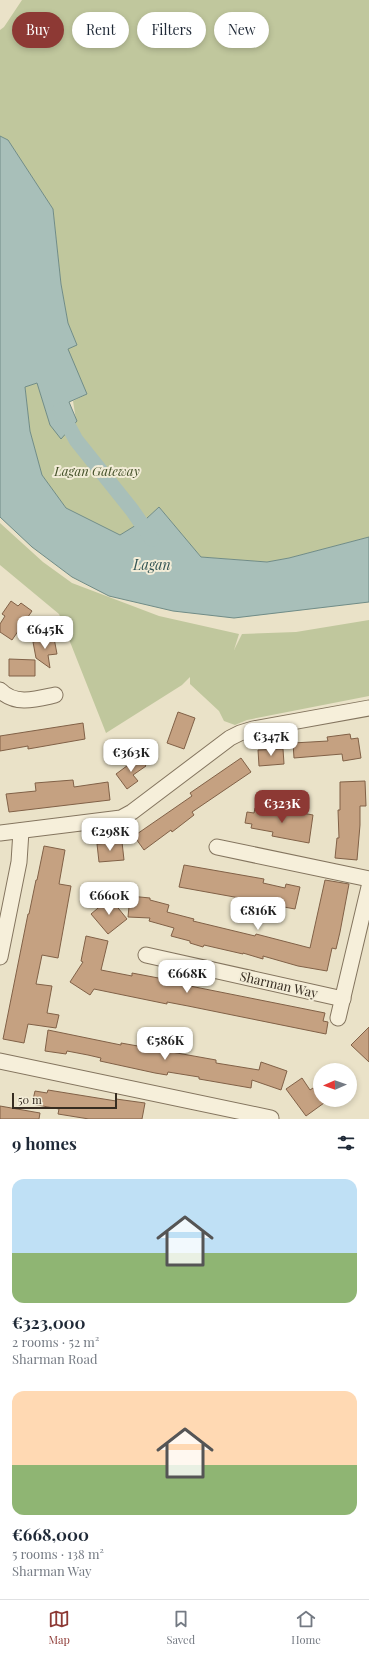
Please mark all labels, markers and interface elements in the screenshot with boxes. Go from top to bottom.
chip: Buy [12,12,64,48]
chip: Rent [72,12,129,48]
chip: Filters [137,12,206,48]
chip: New [214,12,269,48]
park label: Lagan Gateway [53,462,140,479]
water label: Lagan [132,555,171,574]
pin: €645K [17,616,73,650]
text: €645K [26,620,64,637]
pin: €347K [243,723,299,757]
text: €347K [253,727,289,744]
pin: €363K [103,739,159,773]
text: €363K [112,743,150,760]
pin: €323K [254,790,310,824]
text: €323K [264,794,300,811]
pin: €298K [82,818,138,852]
text: €298K [91,822,129,839]
pin: €660K [81,882,137,916]
text: €660K [89,886,129,903]
pin: €816K [230,897,286,931]
text: €816K [239,901,277,918]
pin: €668K [159,960,215,994]
text: €668K [167,964,207,981]
street label: Sharman Way [238,967,320,1001]
pin: €586K [137,1027,193,1061]
text: €586K [146,1031,184,1048]
north arrow [313,1063,357,1107]
map controls [313,1063,357,1107]
scale bar [12,1091,117,1110]
text: 50 m [18,1092,42,1107]
text: 9 homes [12,1132,77,1154]
icon: filters [335,1132,357,1154]
icon: home [149,1205,221,1277]
text: €323,000 [12,1311,86,1333]
text: 2 rooms · 52 m² [12,1333,99,1350]
text: Sharman Road [12,1350,98,1367]
icon: home [149,1417,221,1489]
text: €668,000 [12,1523,89,1545]
text: 5 rooms · 138 m² [12,1545,104,1562]
text: Sharman Way [12,1562,92,1579]
tab: Map [48,1608,70,1647]
tab: Saved [166,1608,195,1647]
tab: Home [291,1608,321,1647]

